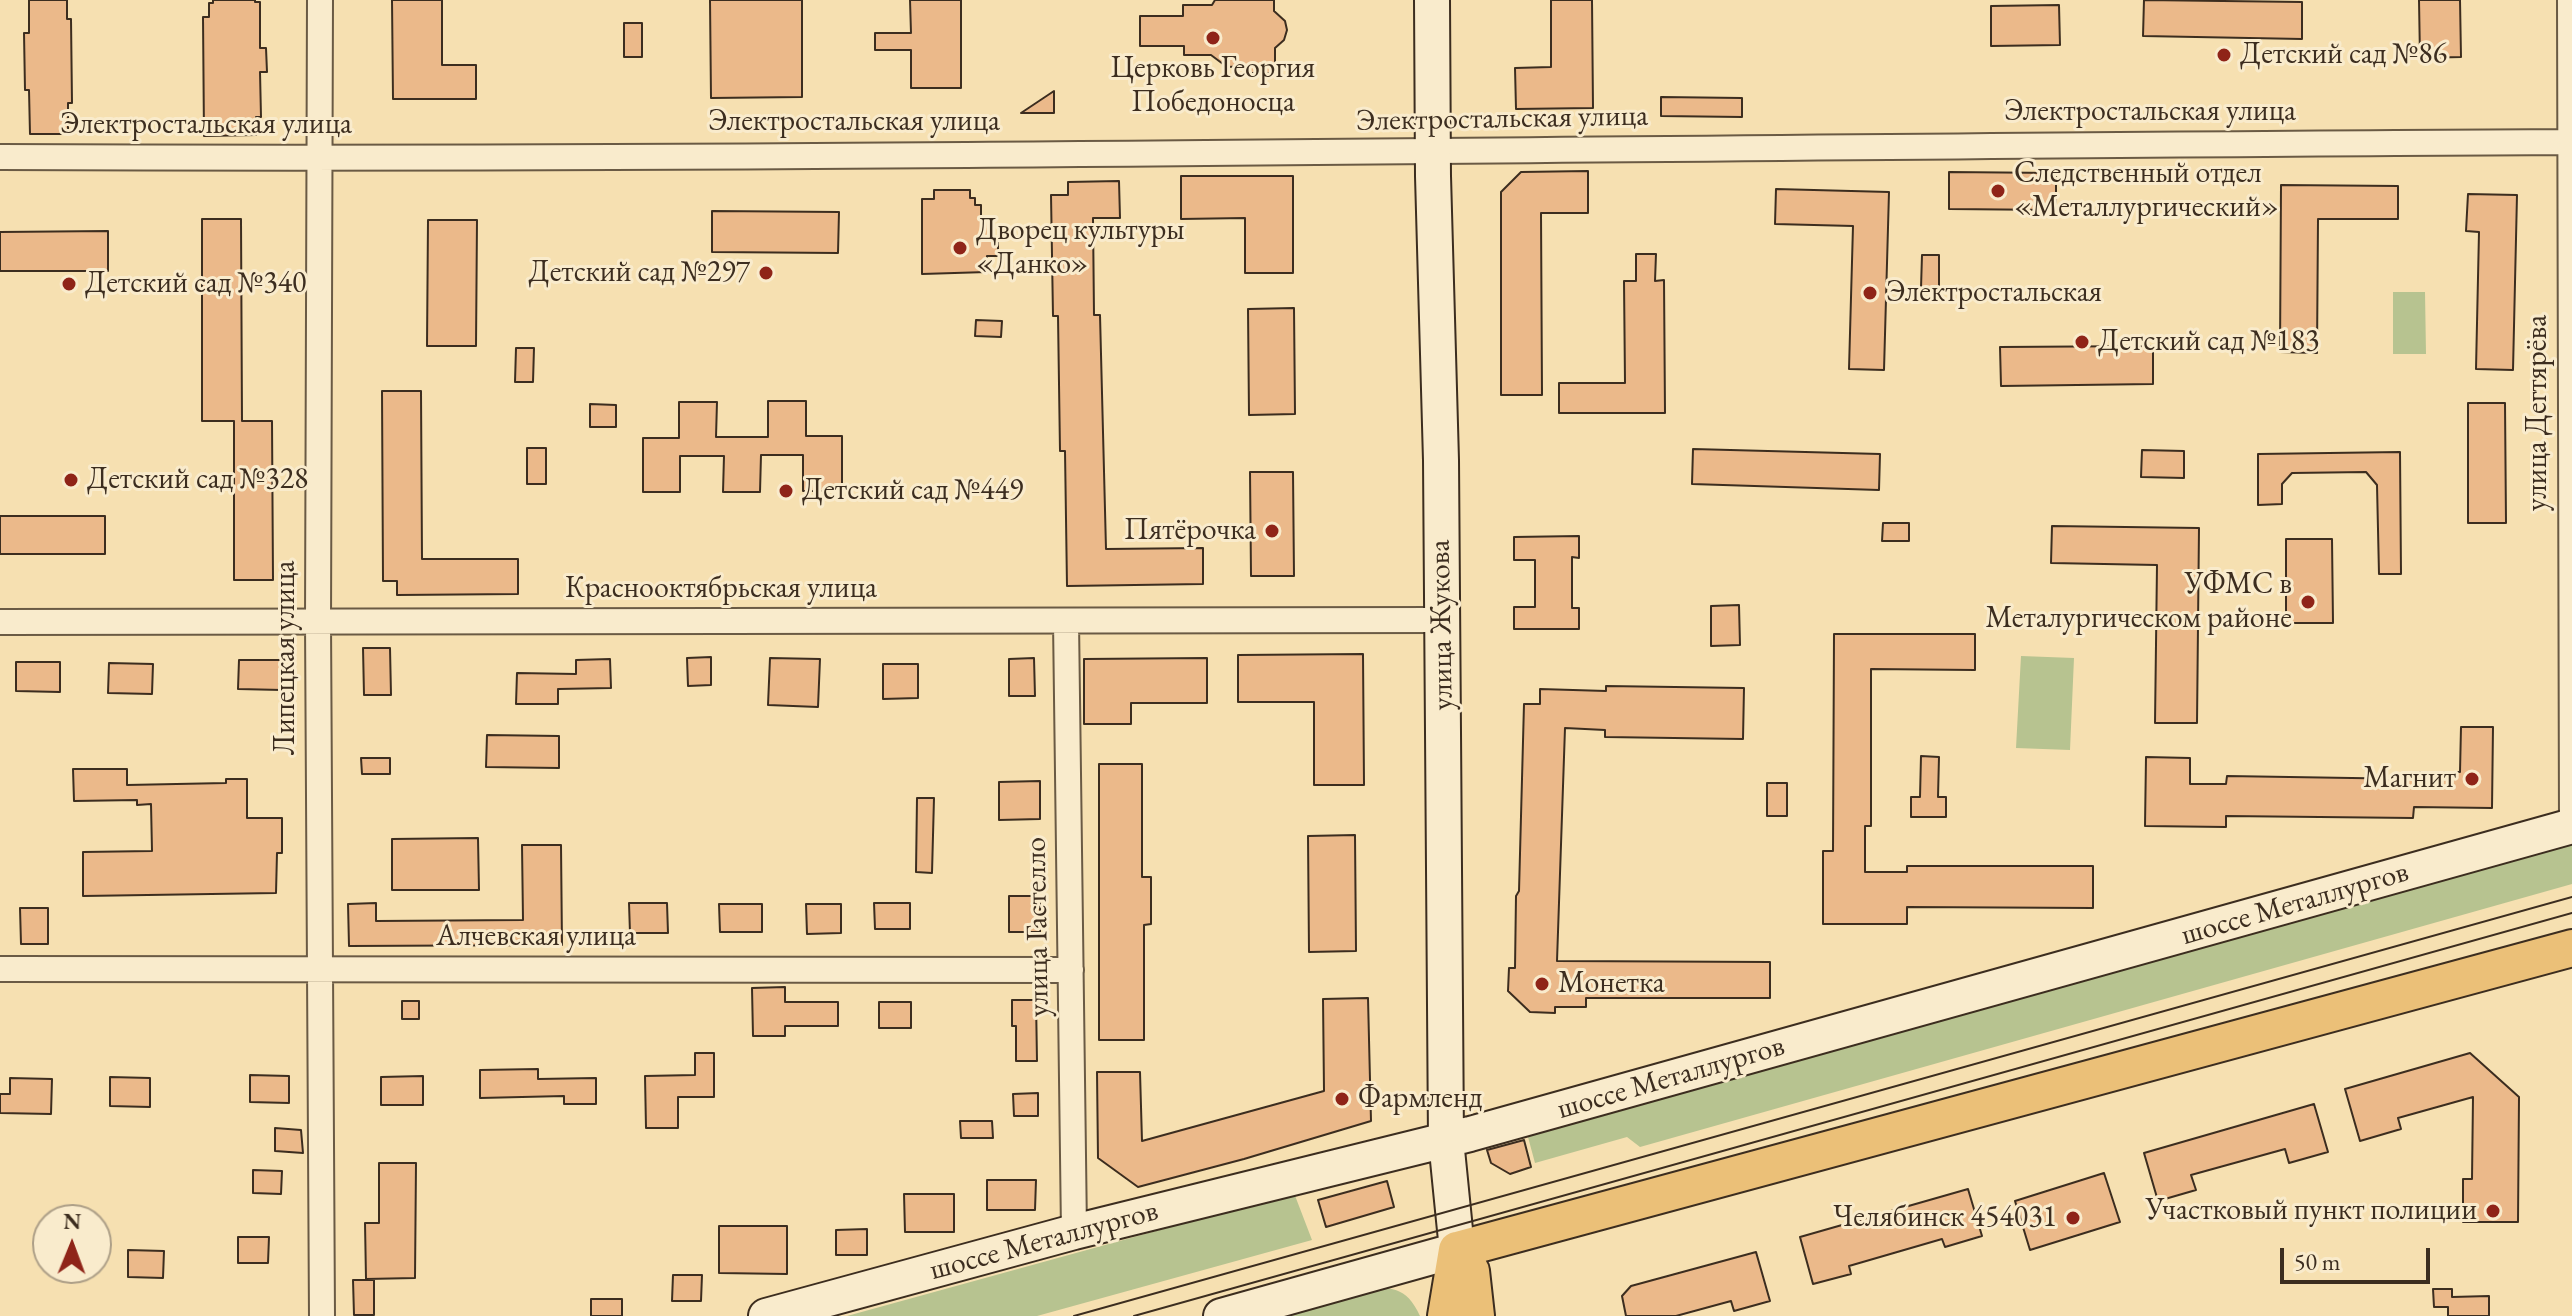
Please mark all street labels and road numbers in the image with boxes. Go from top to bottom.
street label: Электростальская улица [2004,94,2296,130]
street label: Электростальская улица [1356,98,1648,140]
street label: Электростальская улица [708,104,1000,140]
street label: Электростальская улица [60,107,352,143]
street label: улица Дегтярёва [2520,315,2556,511]
street label: улица Жукова [1423,539,1461,711]
street label: Липецкая улица [268,561,304,755]
street label: Краснооктябрьская улица [565,571,877,607]
street label: улица Гастелло [1018,837,1058,1017]
street label: шоссе Металлургов [2177,854,2413,954]
street label: Алчевская улица [436,919,636,955]
street label: шоссе Металлургов [1553,1028,1789,1128]
street label: шоссе Металлургов [926,1193,1162,1289]

